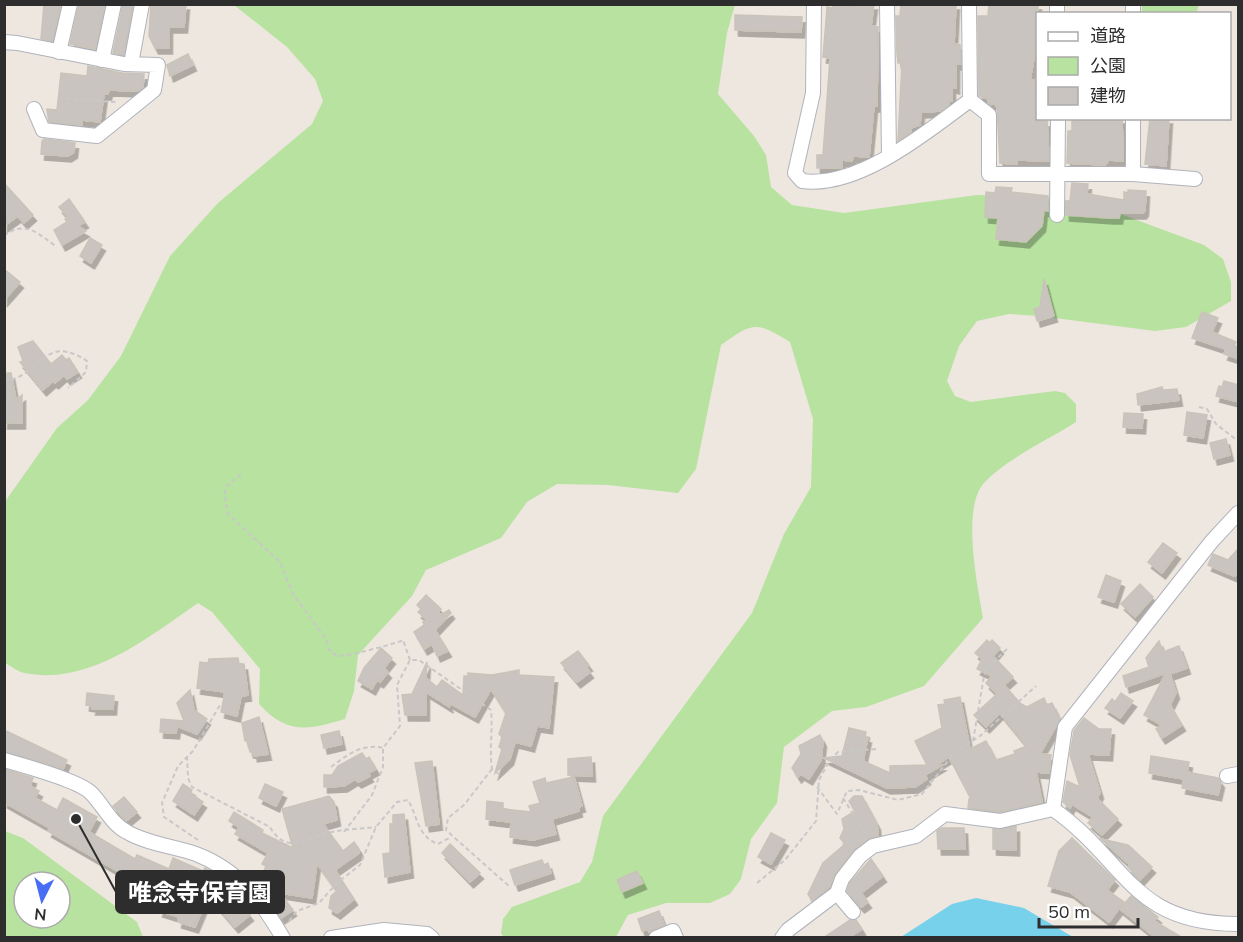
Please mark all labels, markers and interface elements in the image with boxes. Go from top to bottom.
legend [1036,12,1231,120]
text: 道路 [1090,24,1126,47]
text: 公園 [1090,54,1126,77]
text: 建物 [1090,84,1126,107]
north arrow [12,870,72,930]
callout: 唯念寺保育園 [116,871,284,913]
text: 唯念寺保育園 [128,877,272,907]
scale bar [1039,891,1138,929]
text: 50 m [1048,900,1090,923]
text: N [33,904,47,925]

